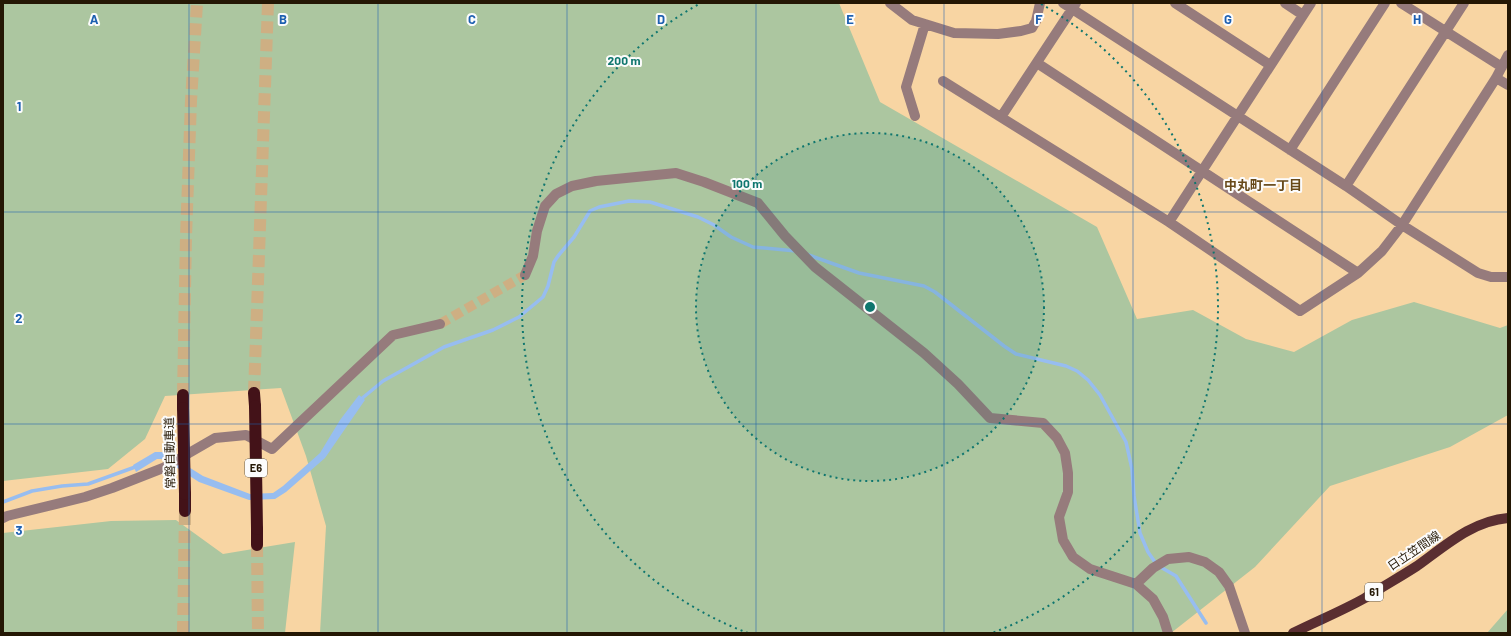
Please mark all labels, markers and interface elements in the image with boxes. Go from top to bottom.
text: A [90,11,99,27]
text: B [279,11,287,27]
text: C [468,11,476,27]
text: D [657,11,665,27]
text: E [846,11,854,27]
text: F [1035,11,1043,27]
text: G [1224,11,1232,27]
text: H [1413,11,1421,27]
text: 200 m [608,53,640,67]
text: 1 [17,98,21,114]
text: 100 m [732,176,762,190]
district label: 中丸町一丁目 [1224,177,1302,193]
centre of rings [863,300,877,314]
text: 2 [15,310,23,326]
street label: 常磐自動車道 [161,417,177,489]
road number: E6 [245,459,267,477]
text: 3 [15,522,23,538]
street label: 日立笠間線 [1385,528,1442,573]
road number: 61 [1365,583,1383,601]

